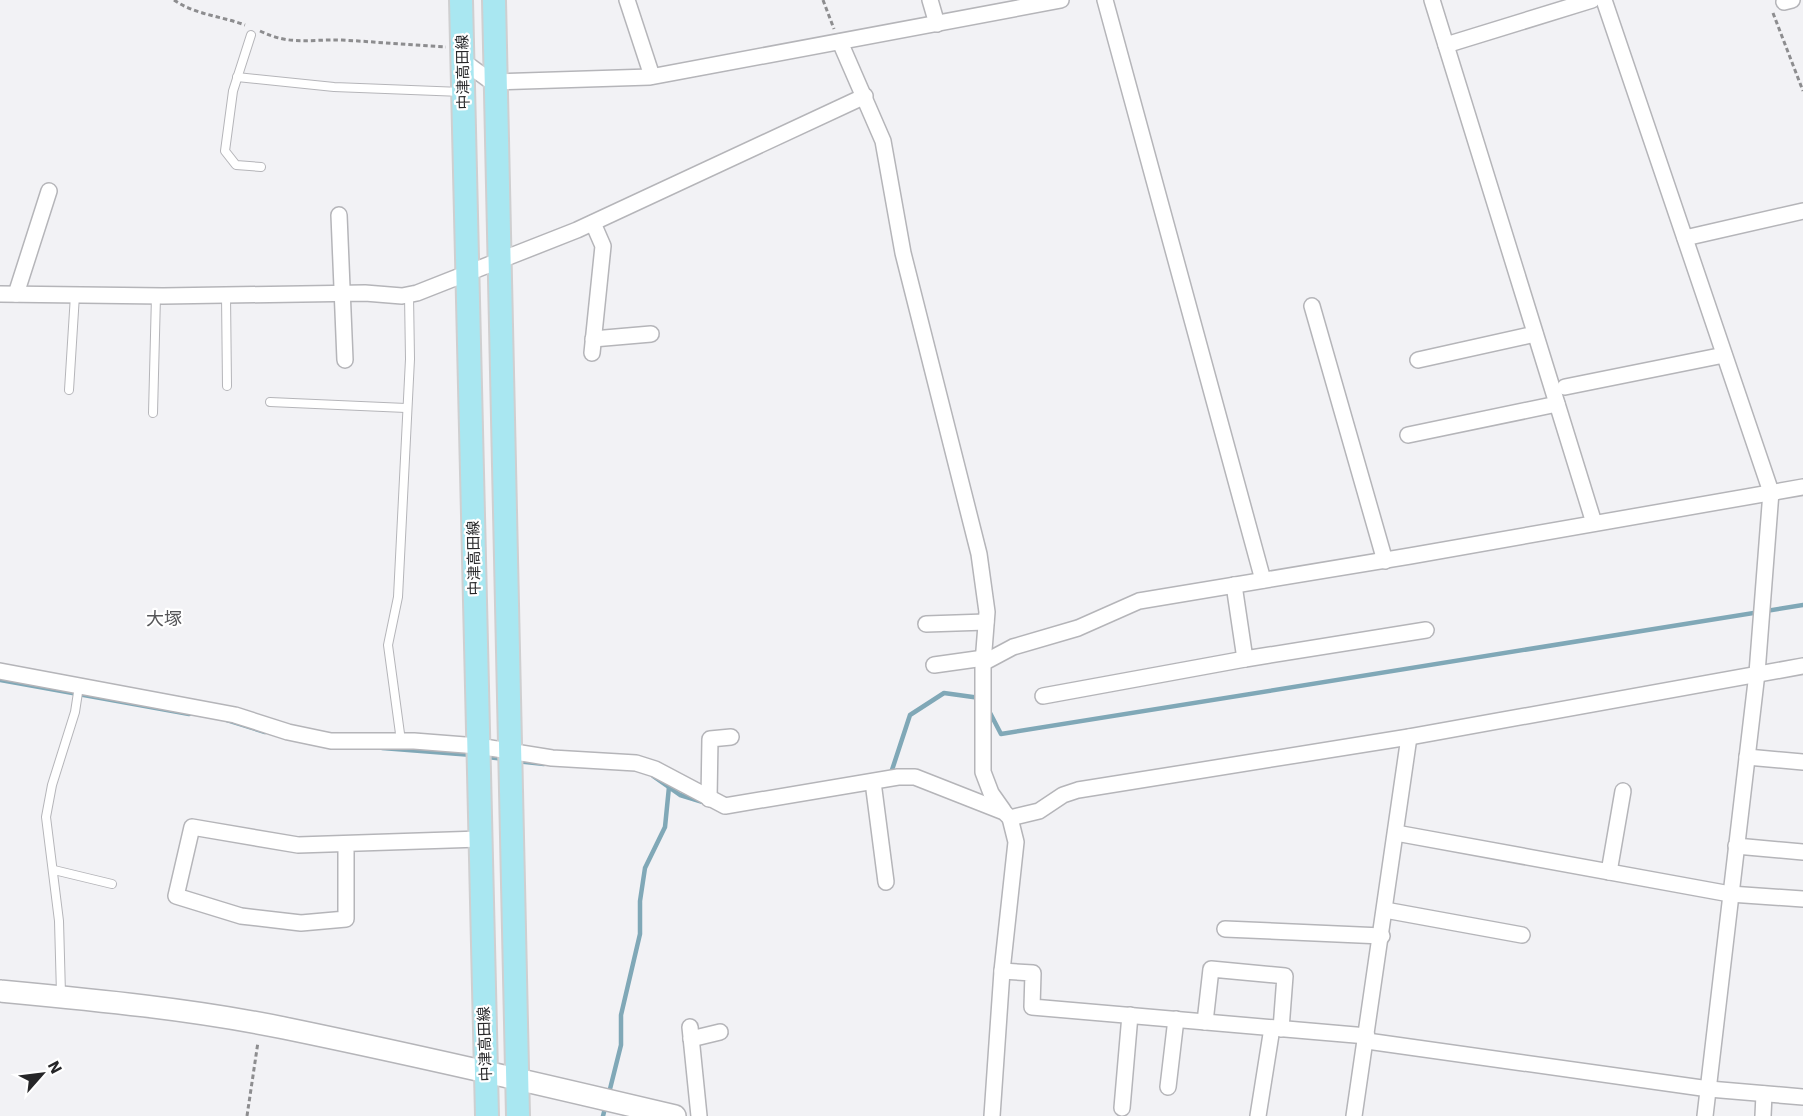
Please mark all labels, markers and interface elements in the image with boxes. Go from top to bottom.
street label: 中津高田線 [452,34,473,110]
street label: 中津高田線 [463,520,484,596]
district label: 大塚 [146,607,182,630]
street label: 中津高田線 [474,1006,495,1082]
north arrow [12,1044,72,1104]
text: N [44,1057,67,1077]

